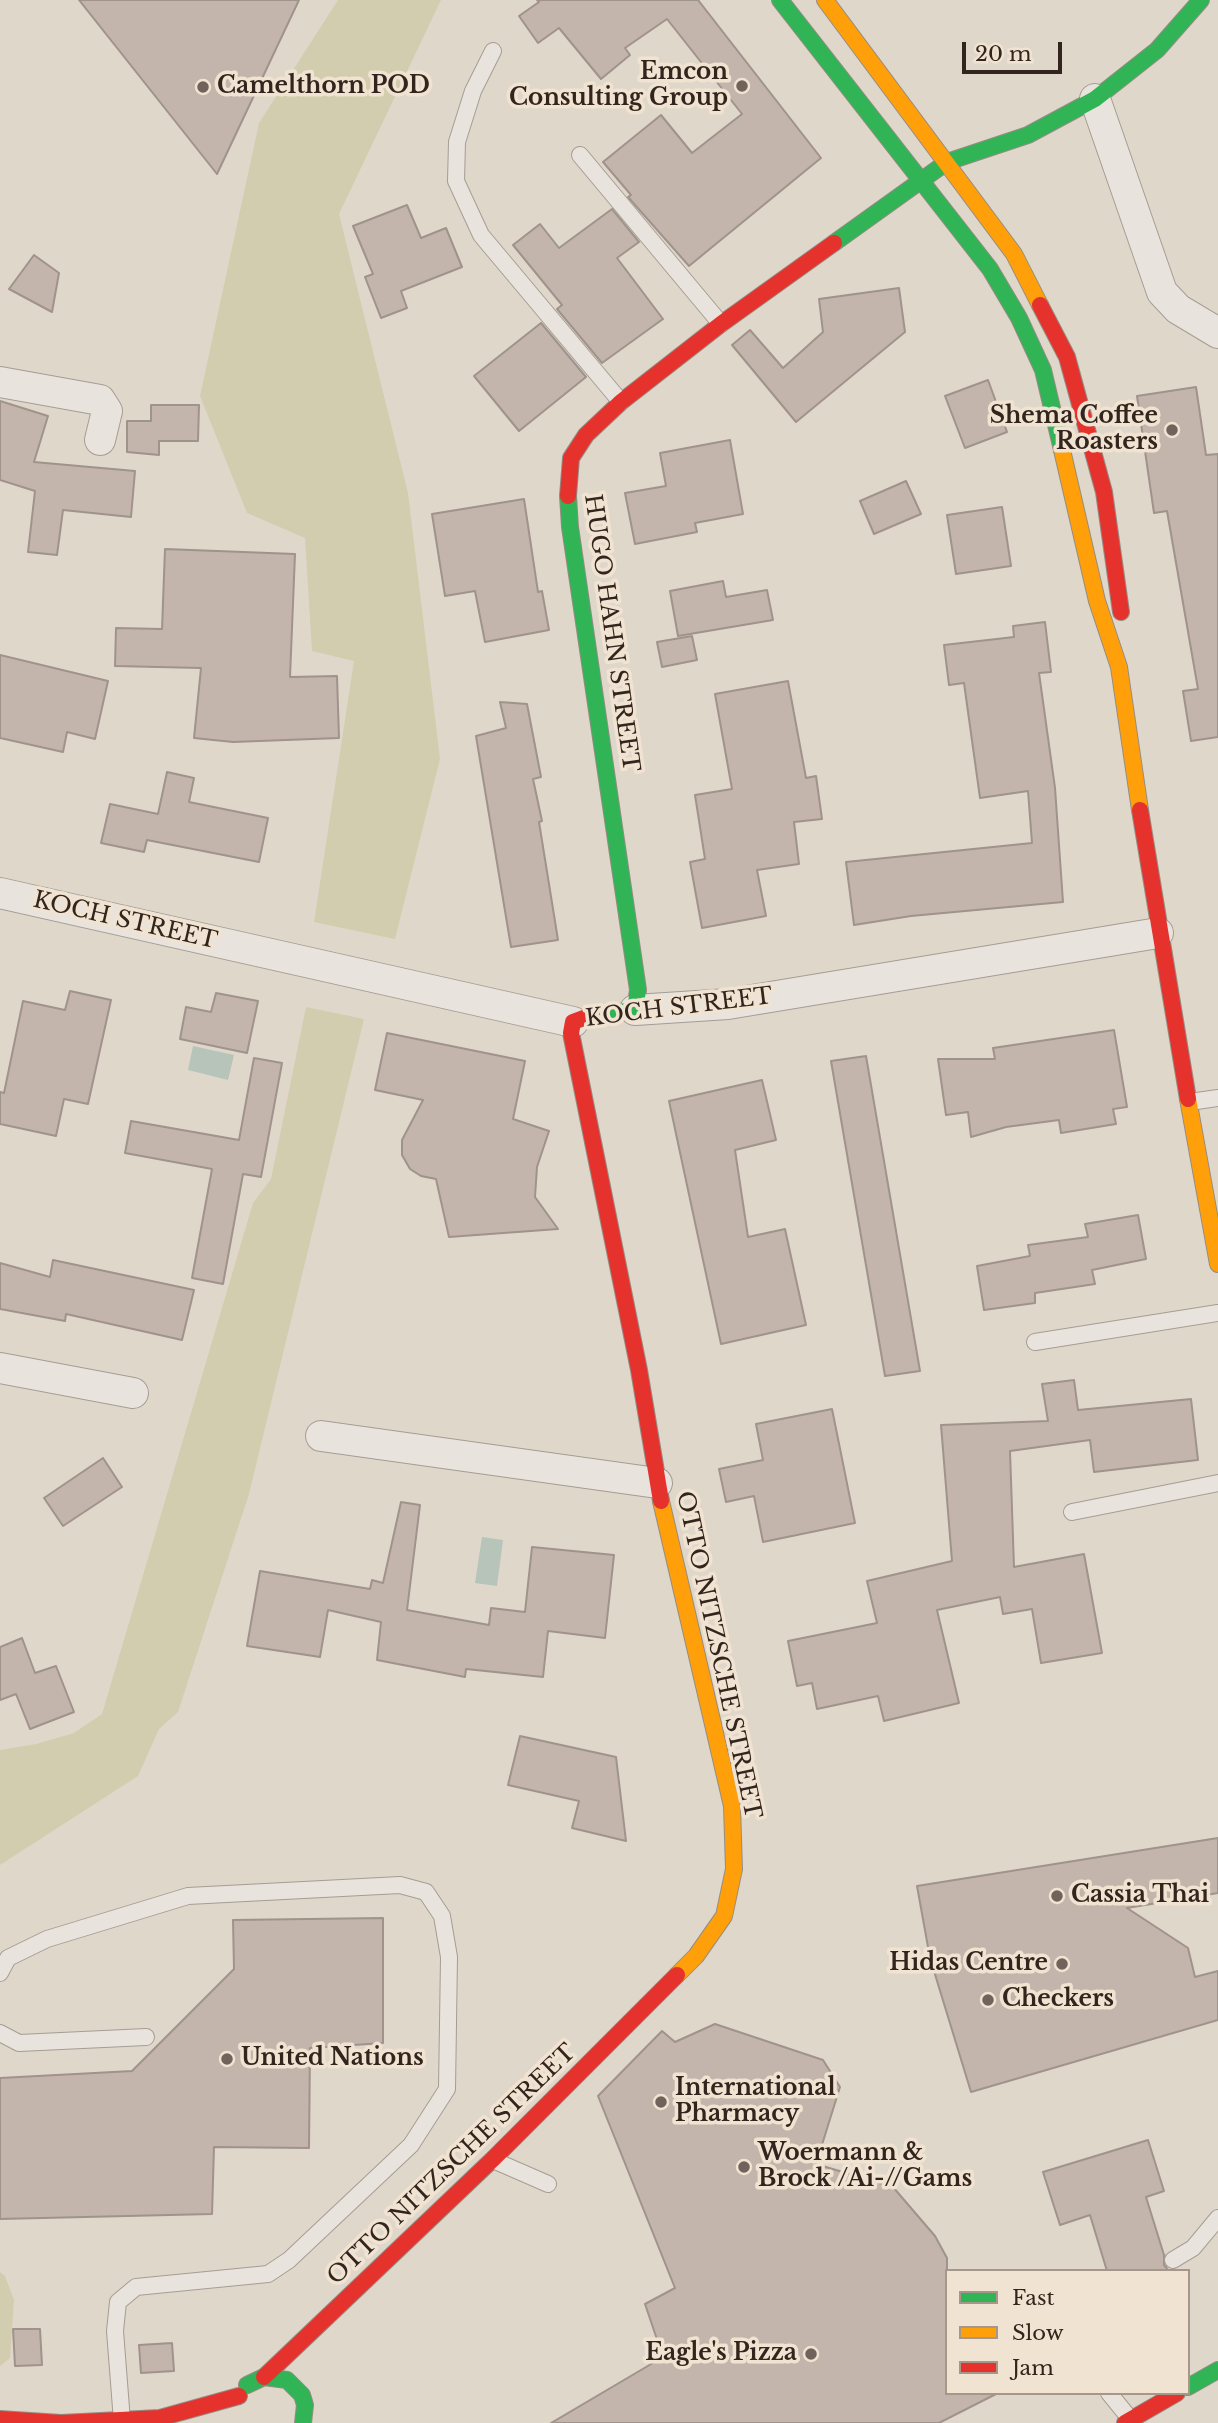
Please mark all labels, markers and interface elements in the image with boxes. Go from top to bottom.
scale bar [966,28,1066,72]
text: 20 m [975,41,1032,67]
place label: Emcon Consulting Group [509,59,728,113]
place label: Camelthorn POD [217,73,430,101]
marker: Emcon Consulting Group [734,78,750,94]
marker: Camelthorn POD [195,79,211,95]
place label: Shema Coffee Roasters [990,403,1158,457]
marker: Shema Coffee Roasters [1164,422,1180,438]
street label: HUGO HAHN STREET [578,492,644,774]
street label: KOCH STREET [30,886,220,956]
street label: KOCH STREET [584,983,774,1033]
street label: OTTO NITZSCHE STREET [670,1489,766,1821]
place label: Cassia Thai [1071,1882,1209,1910]
marker: Cassia Thai [1049,1888,1065,1904]
place label: Hidas Centre [889,1950,1048,1978]
marker: Hidas Centre [1054,1956,1070,1972]
place label: Checkers [1002,1986,1114,2014]
marker: Checkers [980,1992,996,2008]
street label: OTTO NITZSCHE STREET [322,2039,582,2291]
place label: United Nations [241,2045,424,2073]
marker: United Nations [219,2051,235,2067]
place label: International Pharmacy [675,2075,836,2129]
marker: International Pharmacy [653,2094,669,2110]
place label: Woermann & Brock /Ai-//Gams [758,2140,972,2194]
marker: Woermann & Brock /Ai-//Gams [736,2159,752,2175]
legend [945,2269,1190,2395]
text: Fast [1012,2285,1054,2311]
text: Slow [1012,2320,1064,2346]
place label: Eagle's Pizza [645,2340,797,2368]
marker: Eagle's Pizza [803,2346,819,2362]
text: Jam [1012,2355,1054,2381]

